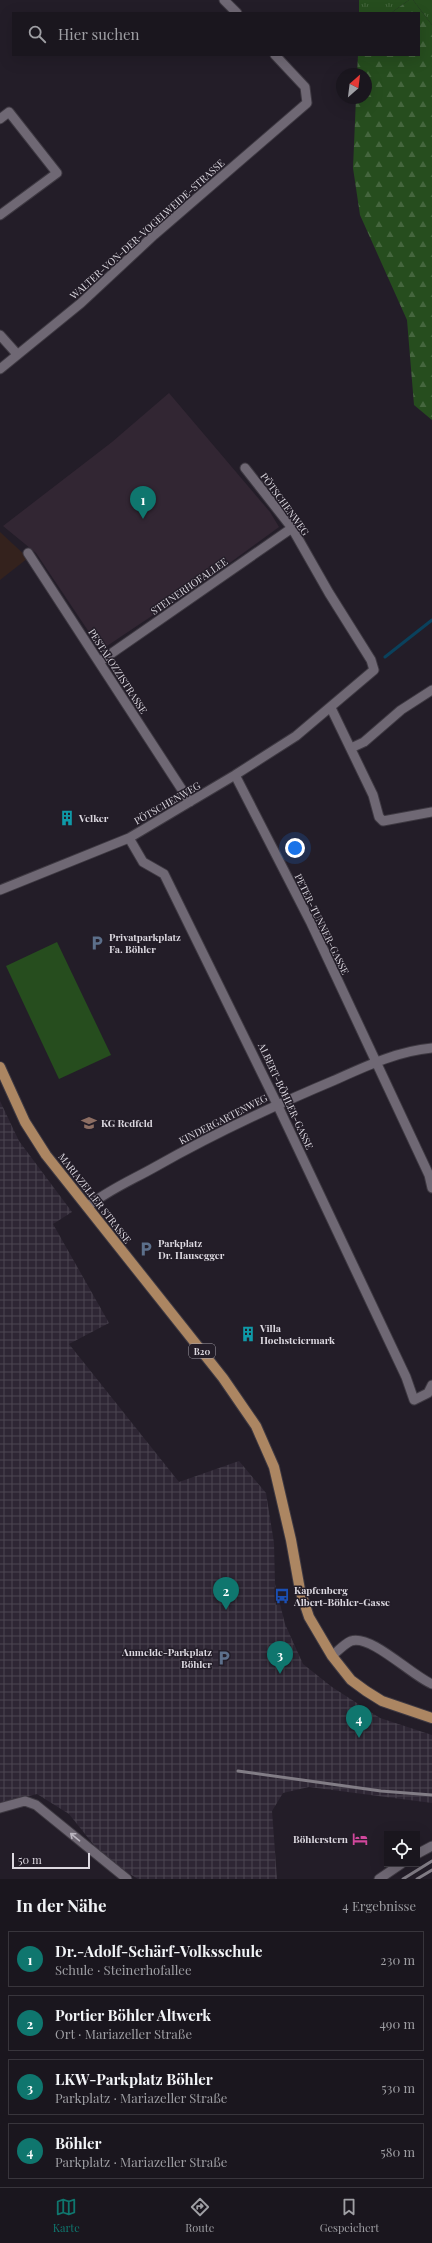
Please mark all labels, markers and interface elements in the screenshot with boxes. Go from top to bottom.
search box [12,12,420,56]
icon: search [26,23,48,45]
text: Hier suchen [58,24,140,44]
north arrow [336,68,372,104]
street label: WALTER-VON-DER-VOGELWEIDE-STRASSE [66,156,227,303]
street label: PÖTSCHENWEG [257,470,313,538]
pin: 1 [130,486,156,519]
street label: STEINERHOFALLEE [148,554,230,618]
street label: PESTALOZZISTRASSE [85,626,151,716]
street label: PÖTSCHENWEG [131,778,203,828]
building icon: Velker [58,809,76,827]
place label: Velker [78,811,109,825]
your location [285,838,305,858]
street label: PETER-TUNNER-GASSE [291,871,353,977]
place label: Privatparkplatz Fa. Böhler [109,930,181,956]
parking icon: Privatparkplatz Fa. Böhler [88,934,106,952]
street label: ALBERT-BÖHLER-GASSE [255,1040,317,1152]
street label: KINDERGARTENWEG [176,1091,270,1147]
school or university icon: KG Redfeld [80,1114,98,1132]
place label: KG Redfeld [101,1116,153,1130]
street label: MARIAZELLER STRASSE [55,1150,135,1246]
place label: Parkplatz Dr. Hausegger [158,1236,225,1262]
parking icon: Parkplatz Dr. Hausegger [137,1240,155,1258]
place label: Villa Hochsteiermark [259,1321,335,1347]
building icon: Villa Hochsteiermark [239,1325,257,1343]
road number: B20 [189,1344,215,1358]
pin: 2 [213,1577,239,1610]
place label: Kapfenberg Albert-Böhler-Gasse [293,1583,390,1609]
bus stop icon: Kapfenberg Albert-Böhler-Gasse [273,1587,291,1605]
pin: 3 [267,1641,293,1674]
place label: Anmelde-Parkplatz Böhler [121,1645,212,1671]
parking icon: Anmelde-Parkplatz Böhler [215,1649,233,1667]
pin: 4 [346,1705,372,1738]
hotel icon: Böhlerstern [351,1830,369,1848]
map controls [384,1831,420,1867]
button: locate [384,1831,420,1867]
place label: Böhlerstern [293,1832,349,1846]
one-way arrow [70,1833,80,1842]
scale bar [12,1851,90,1870]
text: 50 m [18,1852,42,1867]
text: In der Nähe [16,1894,107,1916]
text: 4 Ergebnisse [342,1897,416,1914]
text: Dr.-Adolf-Schärf-Volksschule [55,1941,262,1961]
text: 1 [28,1951,32,1968]
text: 230 m [380,1951,415,1968]
text: Schule · Steinerhofallee [55,1961,192,1978]
text: Portier Böhler Altwerk [55,2005,211,2025]
text: 2 [27,2015,33,2032]
text: 490 m [379,2015,415,2032]
text: Ort · Mariazeller Straße [55,2025,192,2042]
text: LKW-Parkplatz Böhler [55,2069,213,2089]
text: 3 [27,2079,33,2096]
text: 530 m [381,2079,415,2096]
text: Parkplatz · Mariazeller Straße [55,2089,227,2106]
text: Böhler [55,2133,102,2153]
text: 4 [27,2143,33,2160]
text: 580 m [380,2143,415,2160]
text: Parkplatz · Mariazeller Straße [55,2153,227,2170]
tab: Karte [53,2196,80,2235]
tab: Route [185,2196,214,2235]
tab: Gespeichert [320,2196,379,2235]

